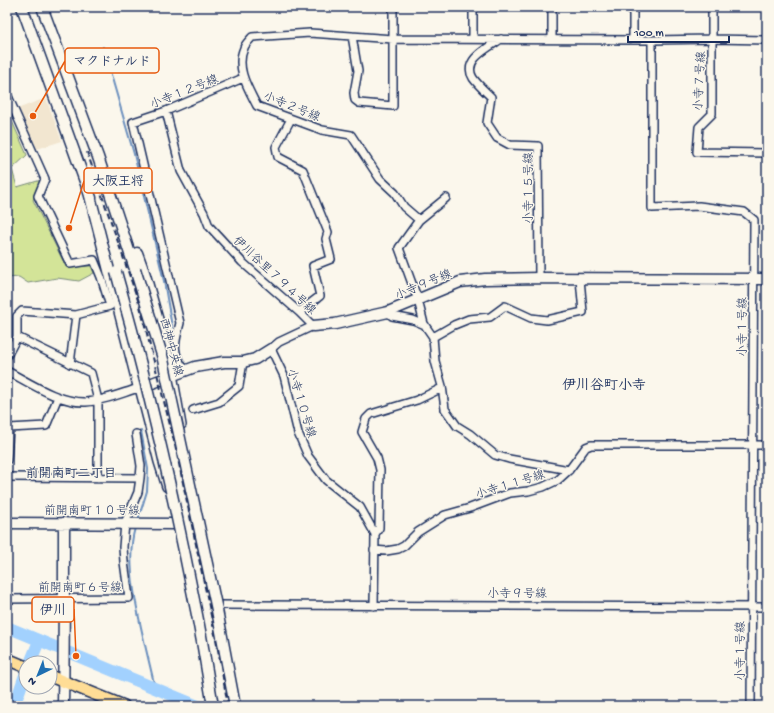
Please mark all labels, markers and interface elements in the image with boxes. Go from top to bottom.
scale bar [628,18,729,44]
text: 100 m [633,27,664,41]
callout: マクドナルド [65,48,159,73]
street label: 小寺７号線 [691,51,710,111]
text: マクドナルド [73,55,151,70]
street label: 小寺１２号線 [148,72,221,113]
street label: 小寺２号線 [261,89,322,126]
street label: 小寺１５号線 [522,152,537,224]
callout: 大阪王将 [84,168,152,193]
text: 大阪王将 [92,174,144,190]
street label: 伊川谷里７９４号線 [229,234,319,318]
street label: 小寺９号線 [393,267,454,304]
street label: 小寺１号線 [736,297,751,357]
street label: 西神中央線 [156,316,186,378]
street label: 小寺１０号線 [283,367,318,440]
district label: 伊川谷町小寺 [562,378,646,395]
district label: 前開南町二丁目 [25,466,117,482]
street label: 小寺１１号線 [474,468,547,503]
street label: 前開南町１０号線 [44,504,140,519]
street label: 前開南町６号線 [38,581,122,596]
street label: 小寺９号線 [487,587,547,602]
callout: 伊川 [32,597,74,622]
text: 伊川 [40,603,66,619]
street label: 小寺１号線 [734,621,749,681]
north arrow [18,655,58,695]
text: N [26,674,39,688]

